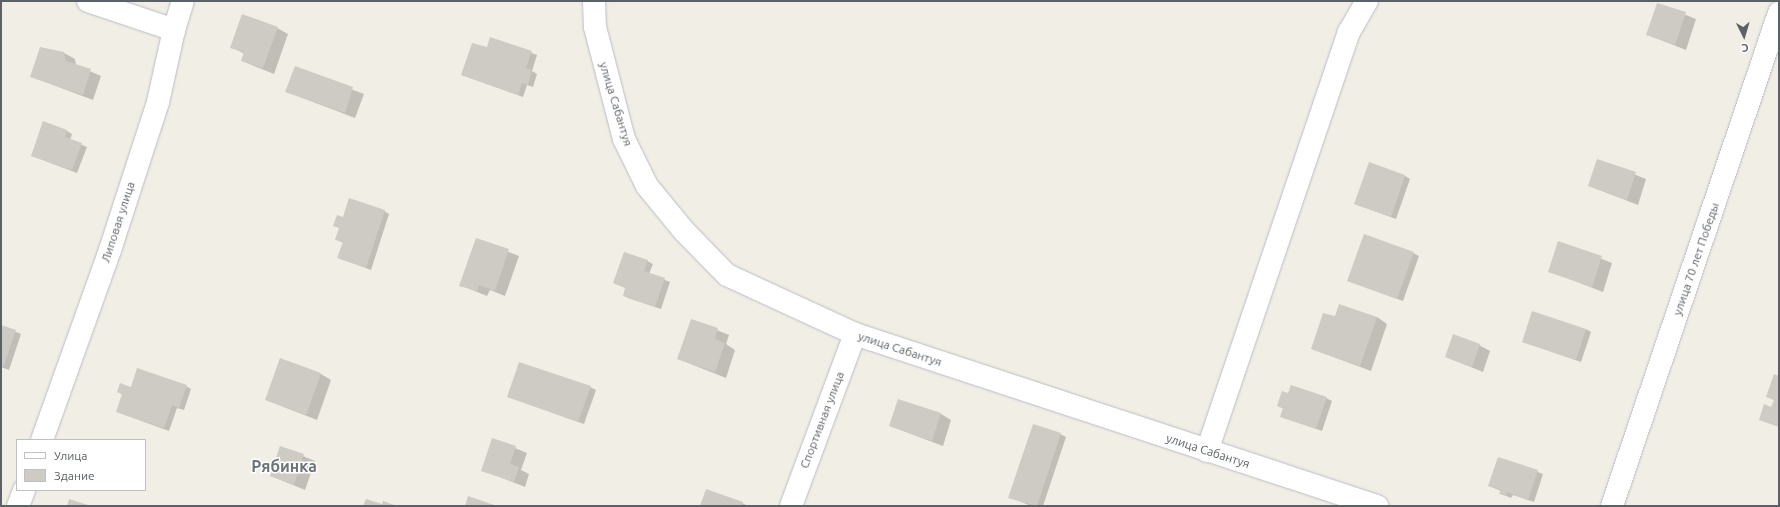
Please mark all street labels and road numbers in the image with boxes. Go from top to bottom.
street label: улица Сабантуя [596,60,636,148]
street label: Липовая улица [98,180,138,264]
street label: улица 70 лет Победы [1670,201,1722,317]
street label: улица Сабантуя [856,329,944,369]
street label: Спортивная улица [797,370,847,470]
street label: улица Сабантуя [1164,431,1252,471]

